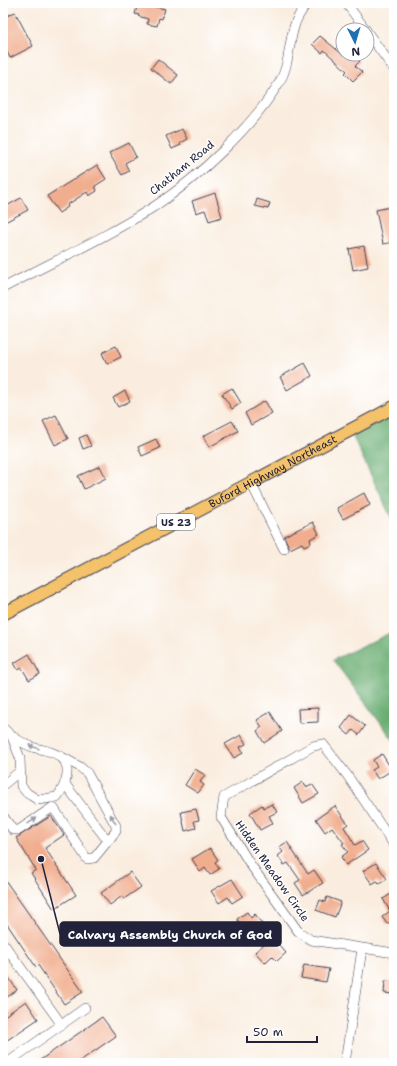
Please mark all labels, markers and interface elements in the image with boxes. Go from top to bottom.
north arrow [335,22,375,62]
text: N [351,44,361,59]
street label: Chatham Road [147,137,217,199]
street label: Buford Highway Northeast [206,431,339,511]
road number: US 23 [157,514,195,530]
one-way arrow [28,743,40,749]
one-way arrow [109,813,116,825]
street label: Hidden Meadow Circle [231,817,313,925]
one-way arrow [26,818,38,825]
callout: Calvary Assembly Church of God [60,922,281,946]
text: Calvary Assembly Church of God [68,927,272,943]
scale bar [247,1018,317,1044]
text: 50 m [253,1024,283,1040]

